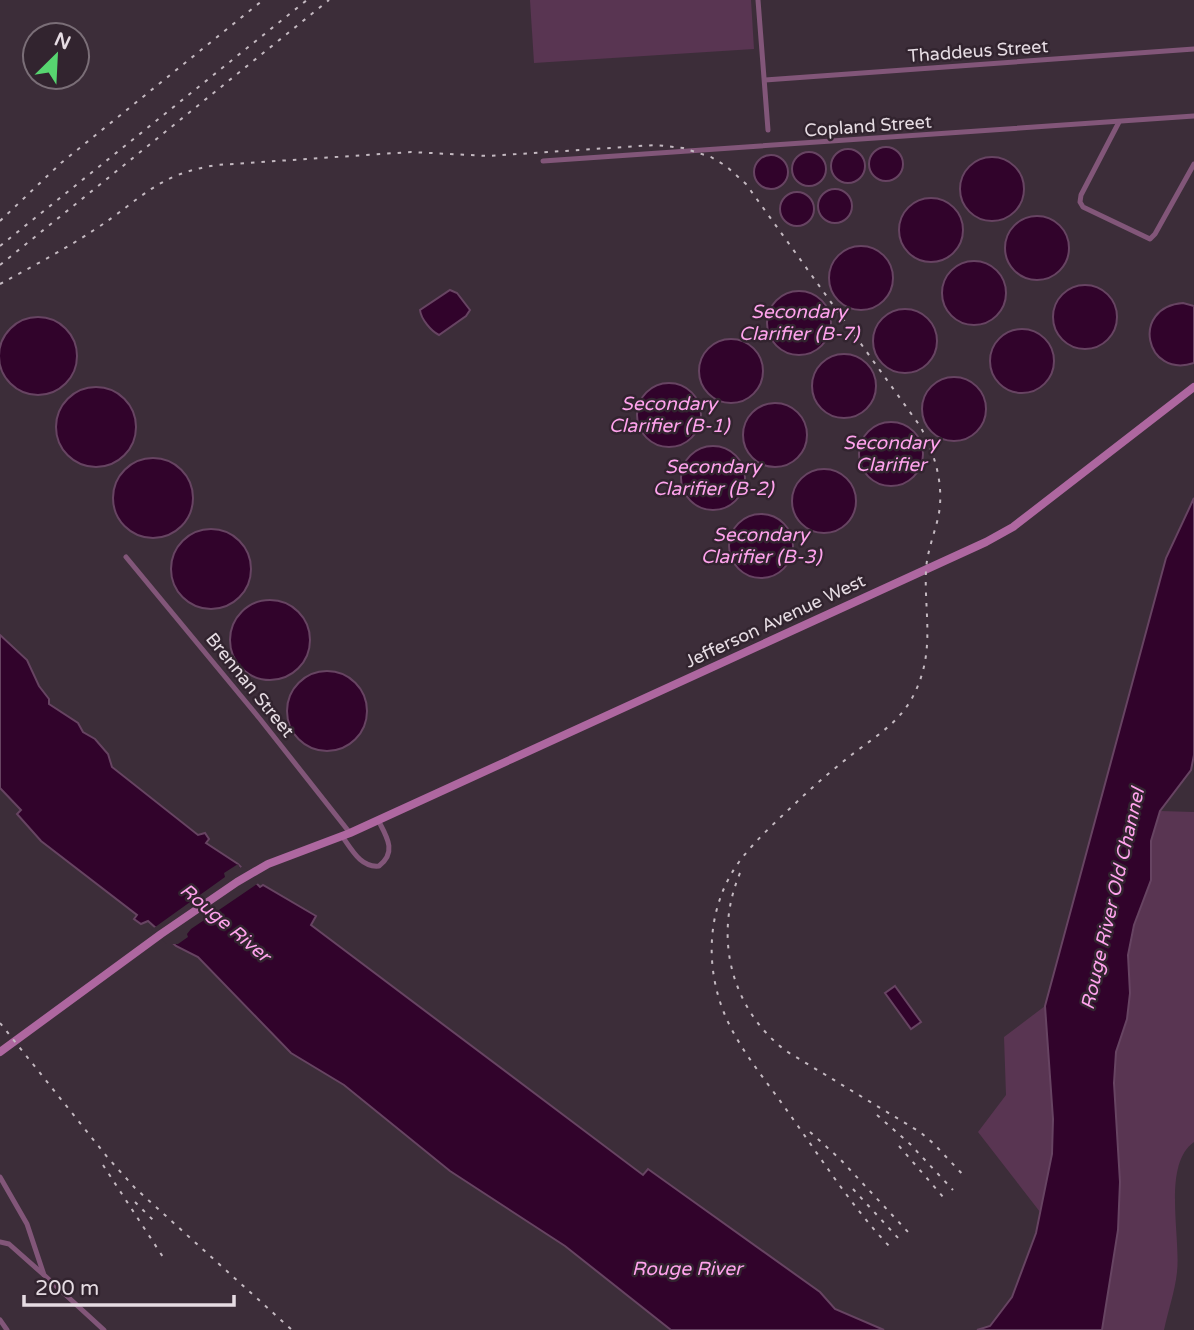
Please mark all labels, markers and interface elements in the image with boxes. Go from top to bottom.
north arrow [21,21,91,91]
text: N [51,28,74,55]
street label: Thaddeus Street [907,35,1049,67]
street label: Copland Street [804,111,933,141]
water label: Secondary Clarifier (B-7) [739,301,861,345]
water label: Secondary Clarifier (B-1) [609,393,731,437]
water label: Secondary Clarifier [843,432,942,476]
water label: Secondary Clarifier (B-2) [653,456,775,500]
water label: Secondary Clarifier (B-3) [701,524,823,568]
street label: Jefferson Avenue West [681,569,869,672]
street label: Brennan Street [201,628,299,742]
water label: Rouge River Old Channel [1077,784,1150,1012]
water label: Rouge River [176,879,277,969]
water label: Rouge River [632,1258,745,1280]
scale bar [24,1264,234,1308]
text: 200 m [35,1276,99,1301]

